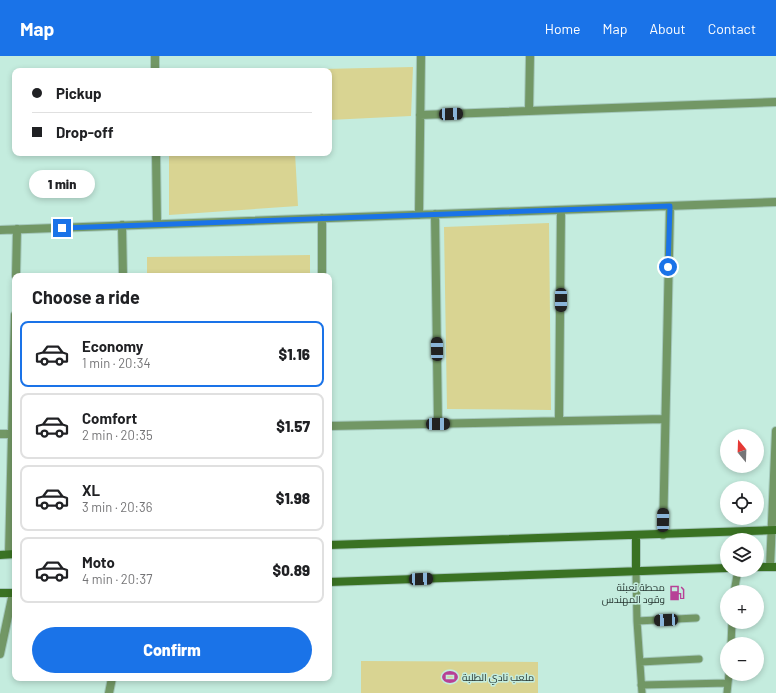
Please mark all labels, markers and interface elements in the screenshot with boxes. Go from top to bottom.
text: Map [20,17,54,40]
text: Home [545,20,581,37]
text: Map [603,20,627,37]
text: About [649,20,686,37]
text: Contact [708,20,756,37]
text: Pickup [56,84,102,102]
car [439,108,463,120]
text: Drop-off [56,123,114,141]
callout: 1 min [29,170,95,198]
text: 1 min [48,176,76,192]
route end [53,219,71,237]
route start [659,258,677,276]
text: Choose a ride [32,286,140,308]
car [555,288,567,312]
icon: car [34,336,70,372]
text: Economy [82,337,143,355]
car [431,337,443,361]
text: $1.16 [279,345,310,363]
text: 1 min · 20:34 [82,355,151,371]
icon: car [34,408,70,444]
text: Comfort [82,409,137,427]
text: $1.57 [276,417,310,435]
car [426,418,450,430]
text: 2 min · 20:35 [82,427,153,443]
north arrow [720,429,764,473]
map controls [720,429,764,681]
icon: car [34,480,70,516]
text: XL [82,481,100,499]
button: locate [720,481,764,525]
text: $1.98 [276,489,310,507]
text: 3 min · 20:36 [82,499,152,515]
car [657,508,669,532]
button: layers [720,533,764,577]
icon: car [34,552,70,588]
text: Moto [82,553,115,571]
text: $0.89 [273,561,310,579]
text: 4 min · 20:37 [82,571,152,587]
car [409,573,433,585]
place label: محطة تعبئة وقود المهندس [602,581,665,606]
fuel station icon: محطة تعبئة وقود المهندس [668,584,686,602]
button: + [720,585,764,629]
car [654,613,678,627]
button: Confirm [32,627,312,673]
button: − [720,637,764,681]
sports icon: ملعب نادي الطلبة [441,668,459,686]
place label: ملعب نادي الطلبة [462,671,534,685]

